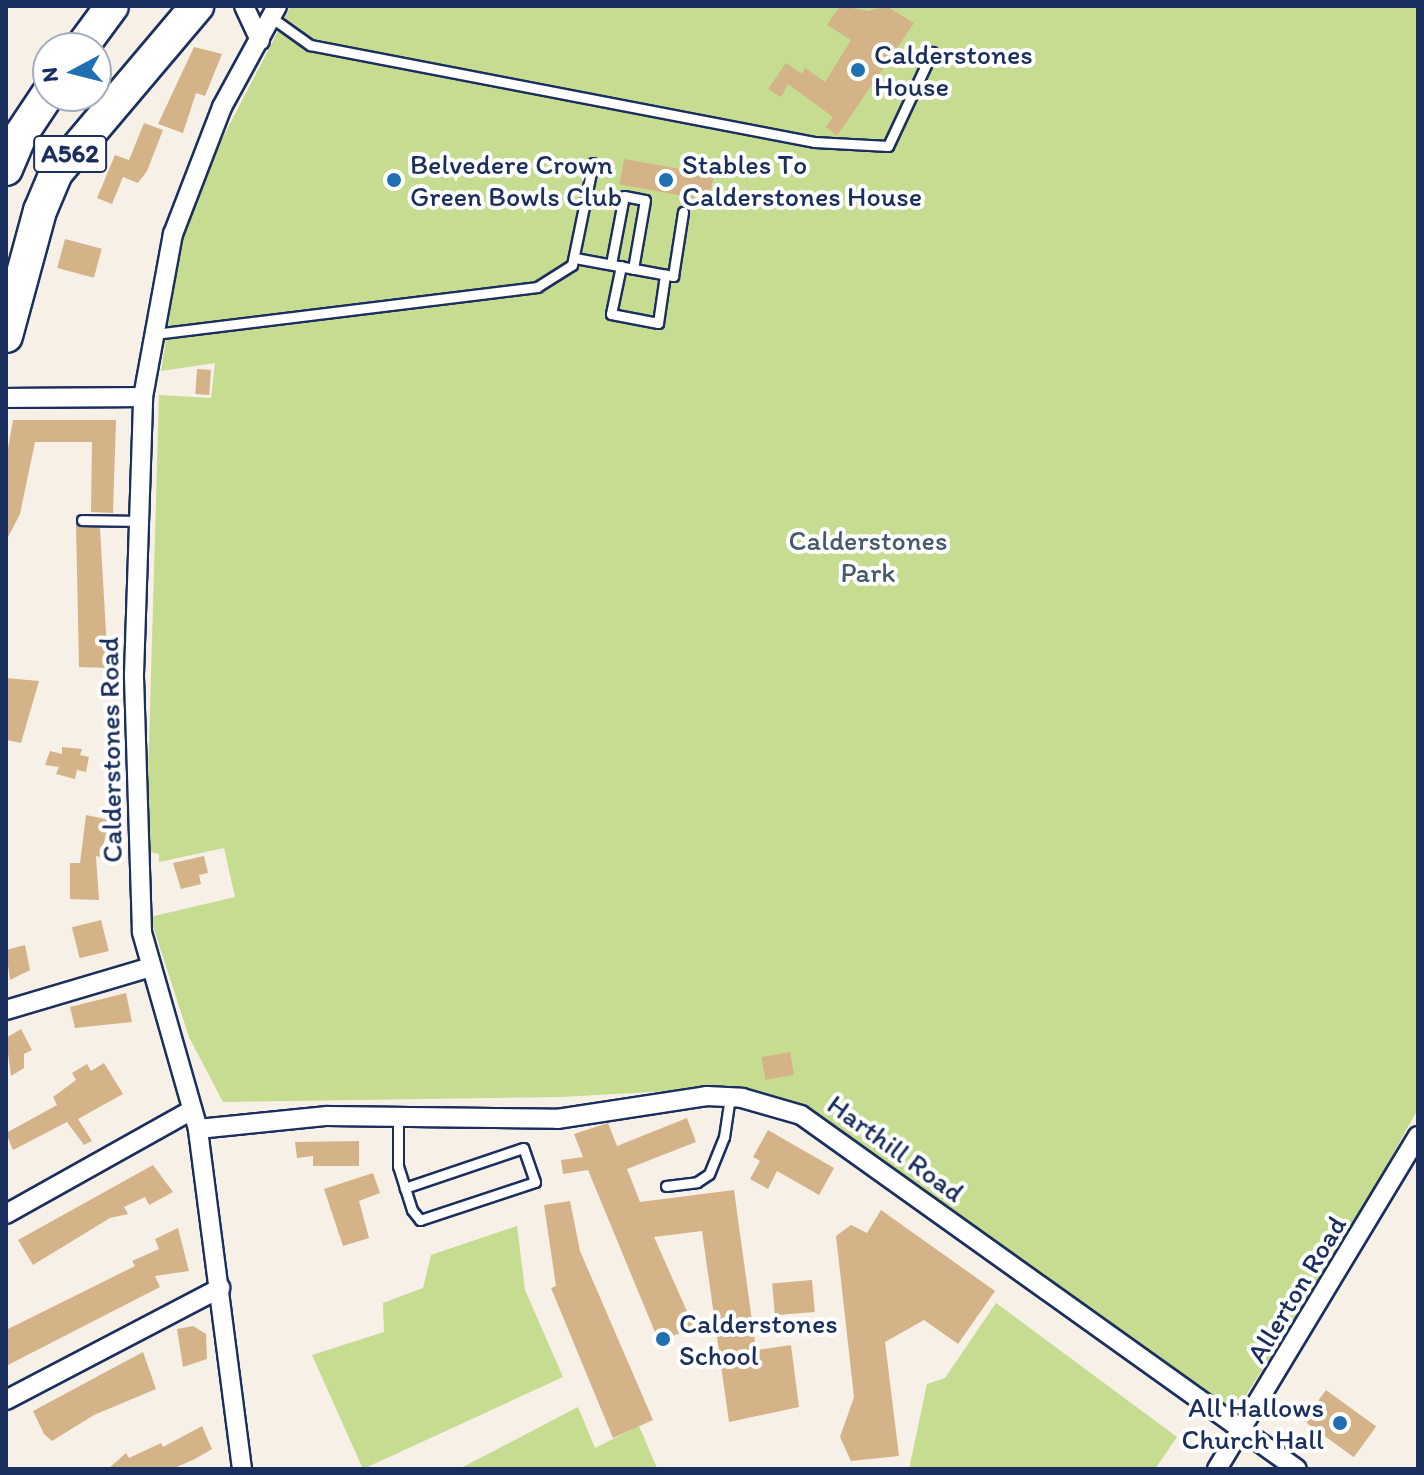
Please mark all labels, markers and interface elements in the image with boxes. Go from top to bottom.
north arrow [32,32,112,112]
place label: Calderstones House [874,37,1033,103]
marker: Calderstones House [849,61,867,79]
text: N [35,66,64,84]
road number: A562 [32,132,108,176]
place label: Belvedere Crown Green Bowls Club [410,147,623,213]
place label: Stables To Calderstones House [682,147,922,213]
marker: Belvedere Crown Green Bowls Club [385,171,403,189]
marker: Stables To Calderstones House [657,171,675,189]
park label: Calderstones Park [789,523,947,589]
street label: Calderstones Road [91,637,129,863]
street label: Harthill Road [821,1087,971,1209]
street label: Allerton Road [1239,1210,1353,1368]
place label: Calderstones School [679,1306,838,1372]
marker: Calderstones School [654,1330,672,1348]
place label: All Hallows Church Hall [1181,1390,1324,1456]
marker: All Hallows Church Hall [1331,1414,1349,1432]

